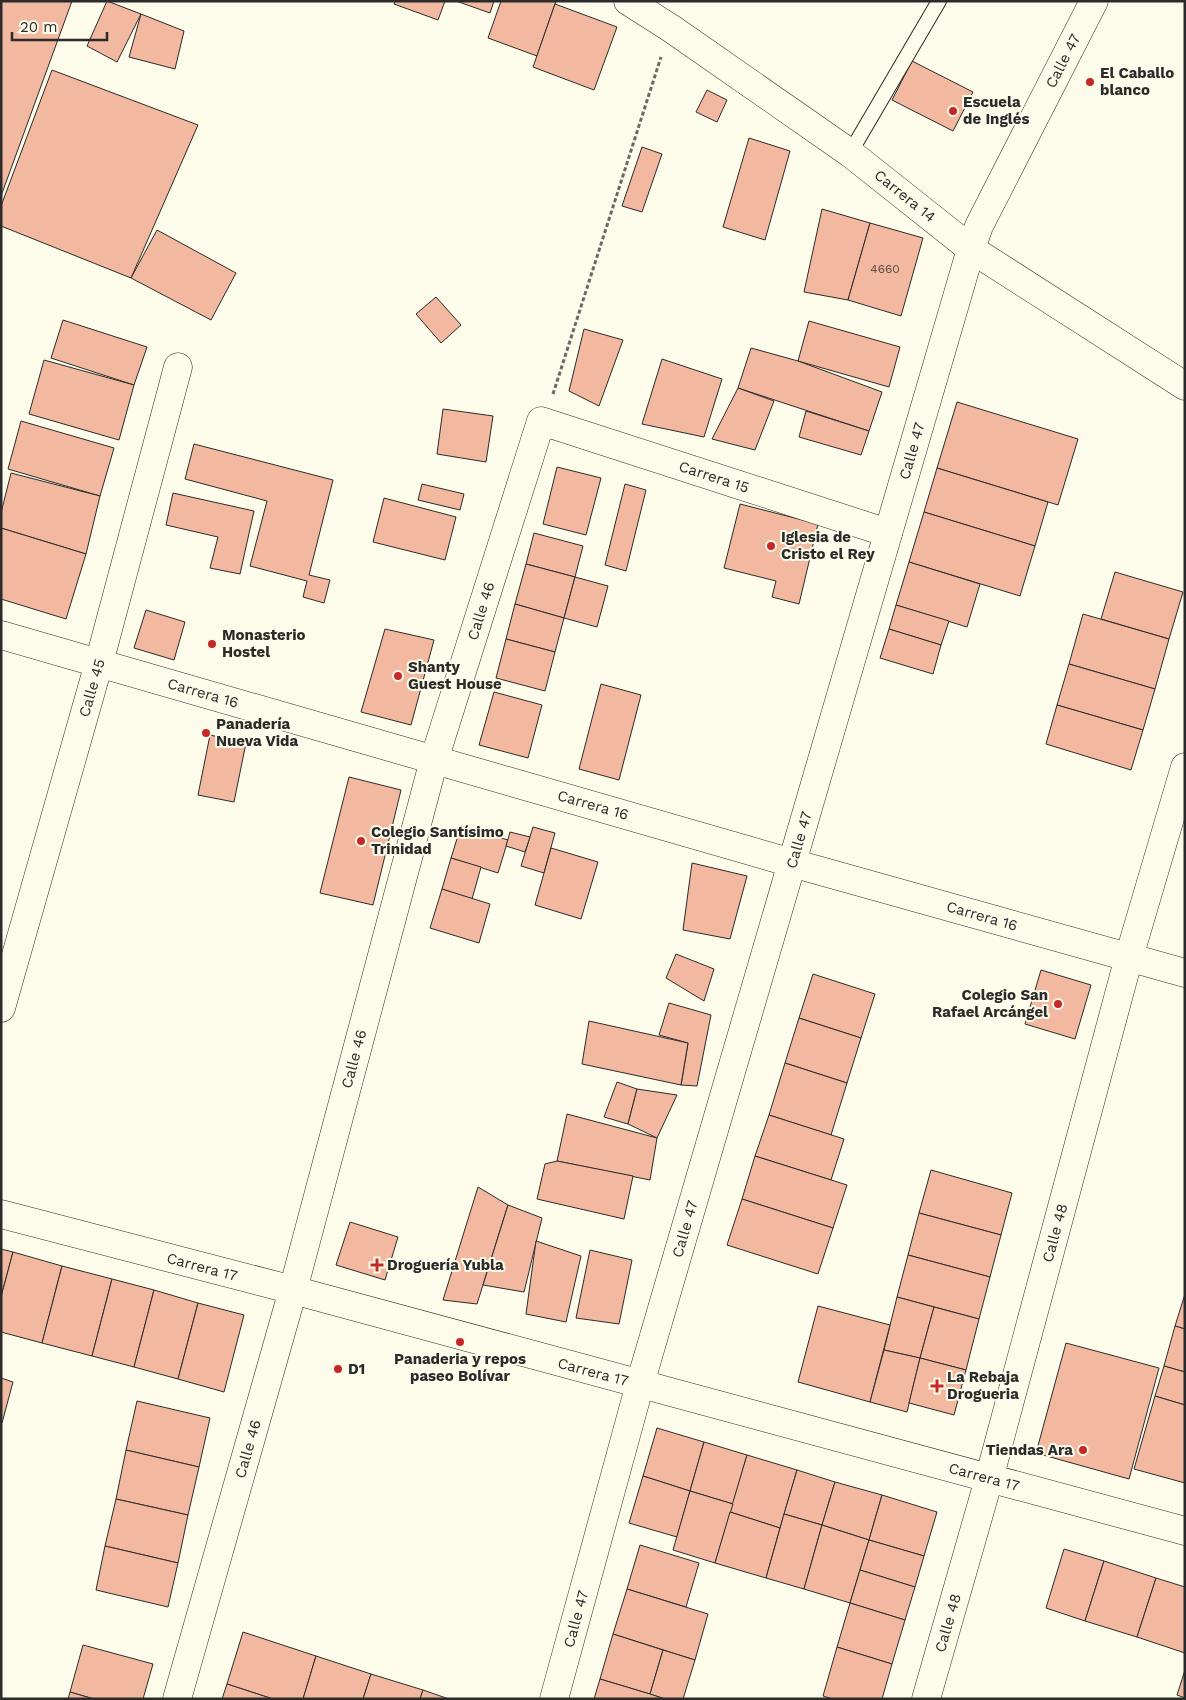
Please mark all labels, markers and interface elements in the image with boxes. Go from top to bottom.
scale bar [12,10,108,42]
text: 20 m [20,18,58,36]
street label: Calle 47 [1042,31,1084,91]
place label: El Caballo blanco [1100,64,1174,99]
marker: El Caballo blanco [1084,76,1096,88]
place label: Escuela de Inglés [963,93,1029,128]
marker: Escuela de Inglés [947,105,959,117]
street label: Carrera 14 [871,166,939,226]
house number: 4660 [870,262,900,276]
street label: Calle 47 [895,420,929,482]
street label: Carrera 15 [677,457,751,497]
place label: Iglesia de Cristo el Rey [781,528,875,563]
marker: Iglesia de Cristo el Rey [765,540,777,552]
street label: Calle 46 [464,580,498,642]
place label: Monasterio Hostel [222,626,306,661]
marker: Monasterio Hostel [206,638,218,650]
street label: Calle 45 [75,657,109,719]
place label: Shanty Guest House [408,658,502,693]
marker: Shanty Guest House [392,670,404,682]
street label: Carrera 16 [165,674,241,712]
place label: Panadería Nueva Vida [216,715,298,750]
marker: Panadería Nueva Vida [200,727,212,739]
street label: Carrera 16 [555,786,631,824]
street label: Calle 47 [782,809,816,871]
place label: Colegio Santísimo Trinidad [371,823,504,858]
marker: Colegio Santísimo Trinidad [355,835,367,847]
street label: Carrera 16 [944,897,1020,935]
place label: Colegio San Rafael Arcángel [932,986,1048,1021]
marker: Colegio San Rafael Arcángel [1052,998,1064,1010]
street label: Calle 46 [338,1028,370,1090]
street label: Calle 47 [668,1198,702,1260]
street label: Calle 48 [1039,1202,1071,1264]
street label: Carrera 17 [165,1249,239,1285]
place label: Droguería Yubla [387,1256,504,1274]
marker: Droguería Yubla [371,1259,383,1271]
marker: Panaderia y repos paseo Bolívar [454,1336,466,1348]
place label: Panaderia y repos paseo Bolívar [394,1350,526,1385]
street label: Carrera 17 [556,1354,630,1390]
place label: D1 [348,1360,365,1378]
marker: D1 [332,1363,344,1375]
place label: La Rebaja Drogueria [947,1368,1019,1403]
marker: La Rebaja Drogueria [931,1380,943,1392]
street label: Calle 46 [231,1418,265,1480]
place label: Tiendas Ara [986,1441,1073,1459]
marker: Tiendas Ara [1077,1444,1089,1456]
street label: Carrera 17 [947,1459,1021,1495]
street label: Calle 47 [560,1588,592,1650]
street label: Calle 48 [931,1592,965,1654]

